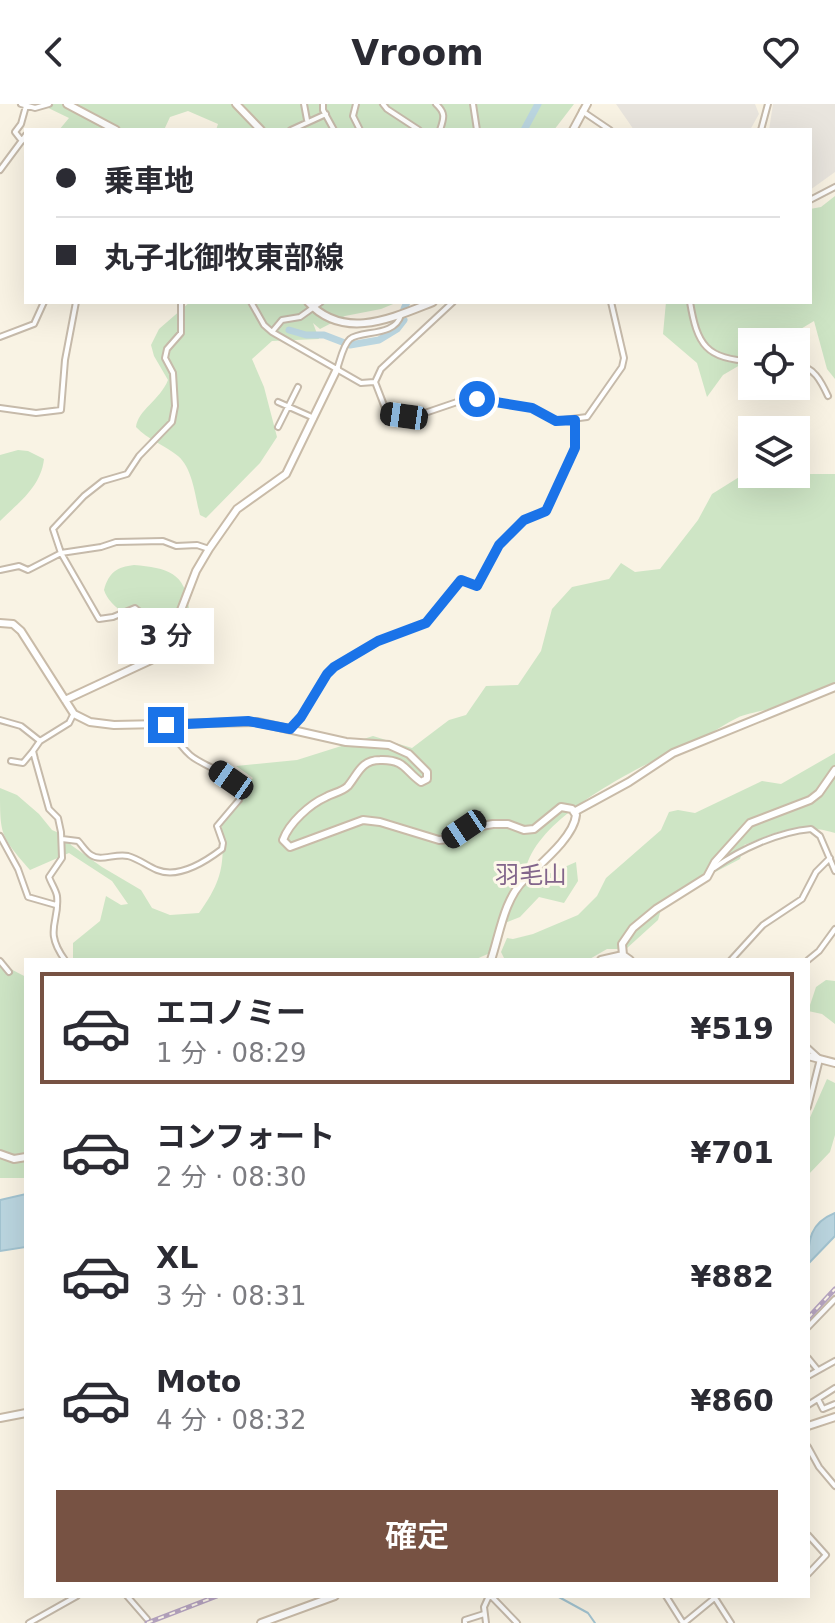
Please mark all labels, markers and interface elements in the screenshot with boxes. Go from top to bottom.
icon: back [32,30,76,74]
icon: heart [759,30,803,74]
text: Vroom [351,32,484,73]
text: 乗車地 [104,163,194,198]
text: 丸子北御牧東部線 [104,240,344,275]
map controls [738,328,810,488]
button: locate [738,328,810,400]
route start [459,381,495,417]
car [379,401,429,431]
button: layers [738,416,810,488]
callout: 3 分 [118,609,214,665]
text: 3 分 [139,621,193,651]
route end [148,707,184,743]
car [204,756,258,804]
car [437,806,491,852]
district label: 羽毛山 [495,861,567,889]
icon: car [60,992,132,1064]
text: エコノミー [156,995,306,1030]
text: ¥519 [691,1011,774,1046]
text: 1 分 · 08:29 [156,1038,307,1068]
icon: car [60,1116,132,1188]
text: コンフォート [156,1119,335,1154]
text: ¥701 [691,1135,774,1170]
text: 2 分 · 08:30 [156,1162,307,1192]
icon: car [60,1240,132,1312]
text: XL [156,1240,198,1275]
text: ¥882 [691,1259,774,1294]
text: 3 分 · 08:31 [156,1281,307,1311]
icon: car [60,1364,132,1436]
text: Moto [156,1364,241,1399]
text: ¥860 [691,1383,774,1418]
text: 4 分 · 08:32 [156,1405,307,1435]
button: 確定 [56,1490,778,1582]

